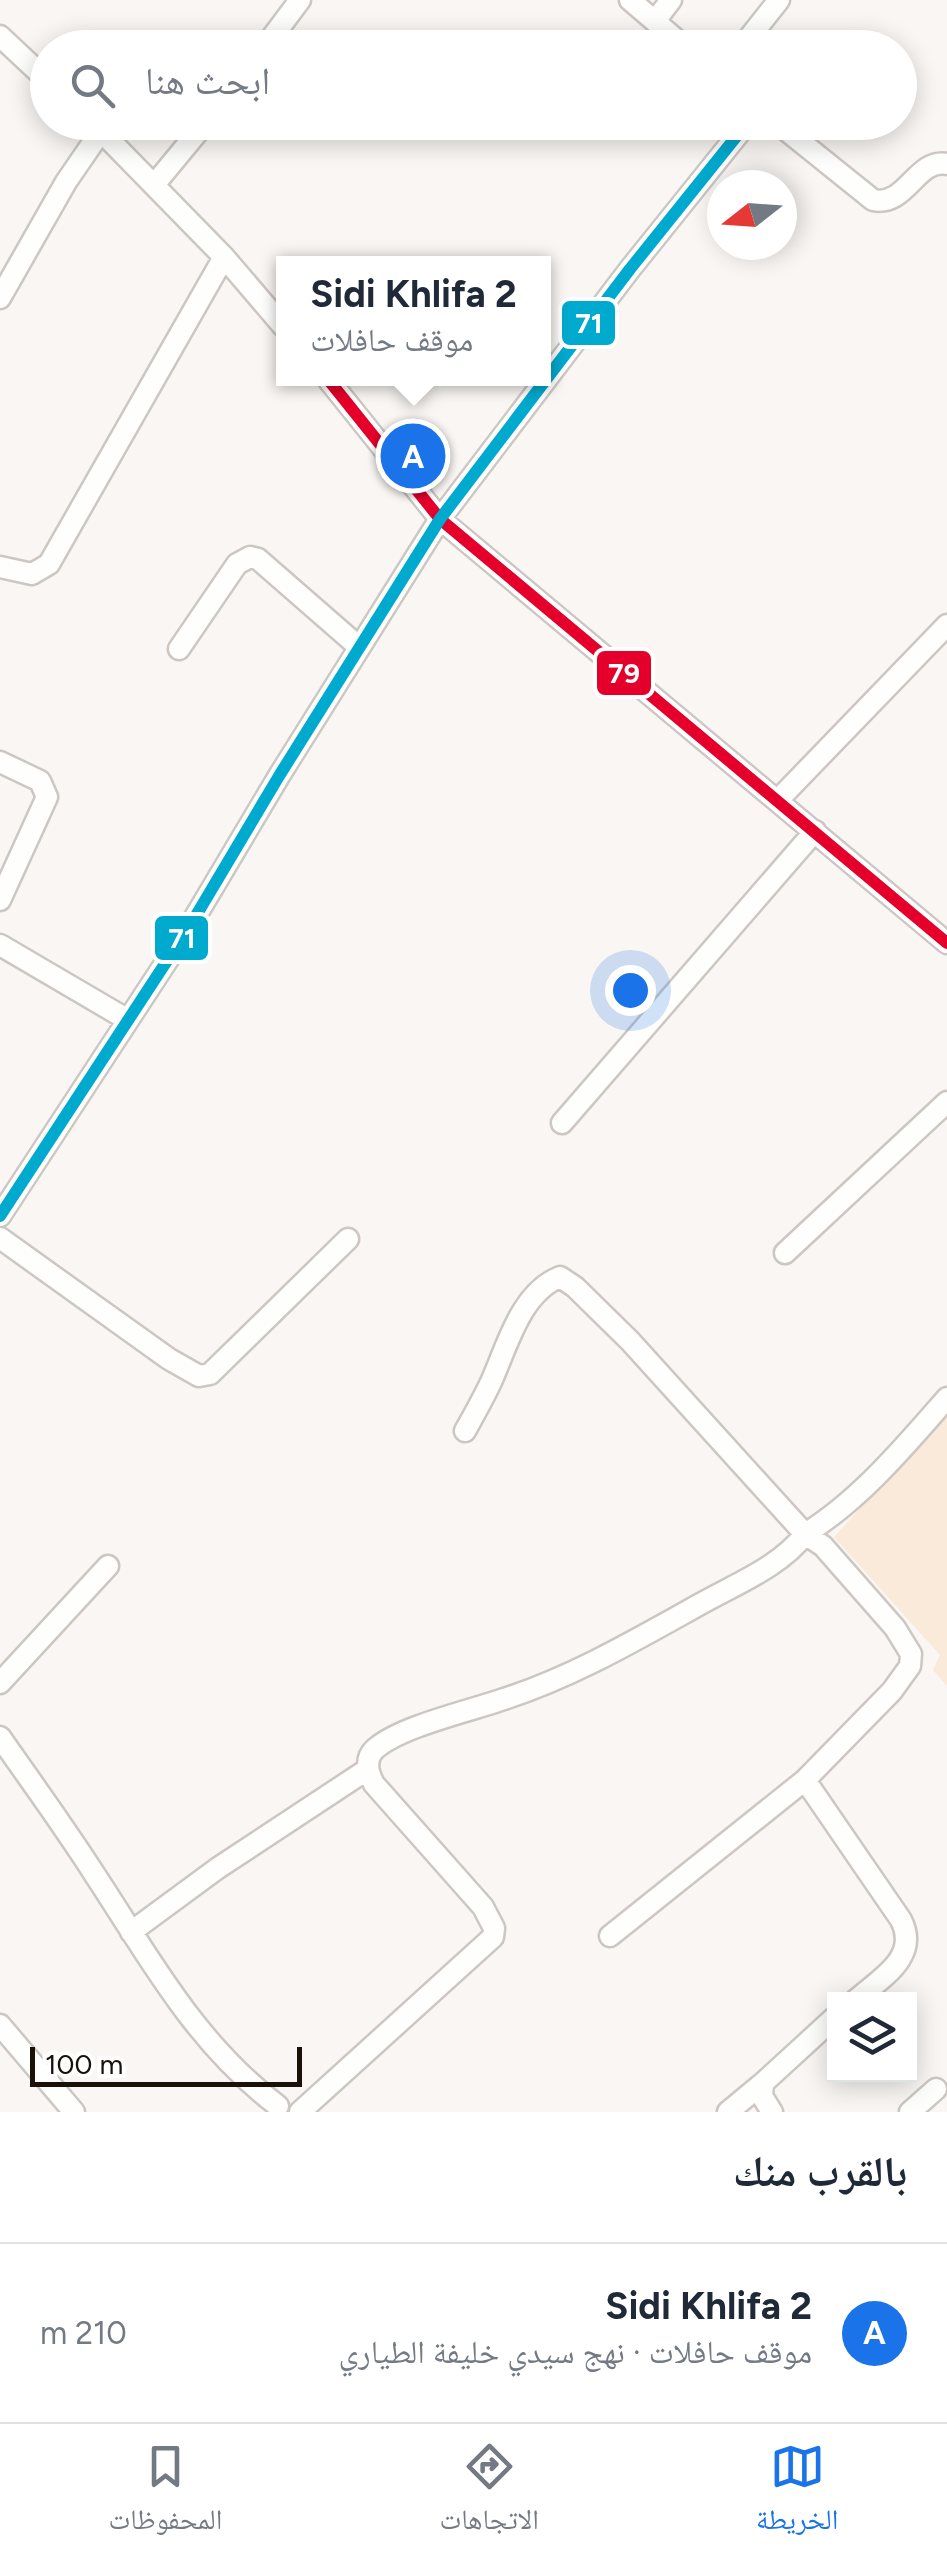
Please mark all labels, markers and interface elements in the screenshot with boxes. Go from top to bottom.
search box [30,30,917,140]
icon: search [65,58,120,113]
text: ابحث هنا [145,58,270,104]
north arrow [707,170,797,260]
popup [276,256,551,386]
text: Sidi Khlifa 2 [310,271,517,317]
line badge: 71 [560,299,617,347]
text: 71 [575,306,603,340]
text: موقف حافلات [310,321,473,359]
pin: A [380,418,446,494]
line badge: 79 [595,649,653,697]
text: 79 [608,656,640,690]
line badge: 71 [153,914,210,962]
text: 71 [168,921,196,955]
your location [605,965,656,1016]
map controls [827,1992,917,2082]
button: layers [827,1992,917,2082]
scale bar [30,2042,302,2086]
text: 100 m [45,2047,123,2081]
text: بالقرب منك [733,2146,907,2197]
text: Sidi Khlifa 2 [605,2283,812,2329]
text: 210 m [40,2314,127,2352]
text: A [863,2314,886,2352]
text: موقف حافلات · نهج سيدي خليفة الطياري [339,2333,812,2371]
tab: المحفوظات [109,2439,222,2547]
tab: الاتجاهات [440,2439,539,2547]
tab: الخريطة [756,2439,838,2547]

